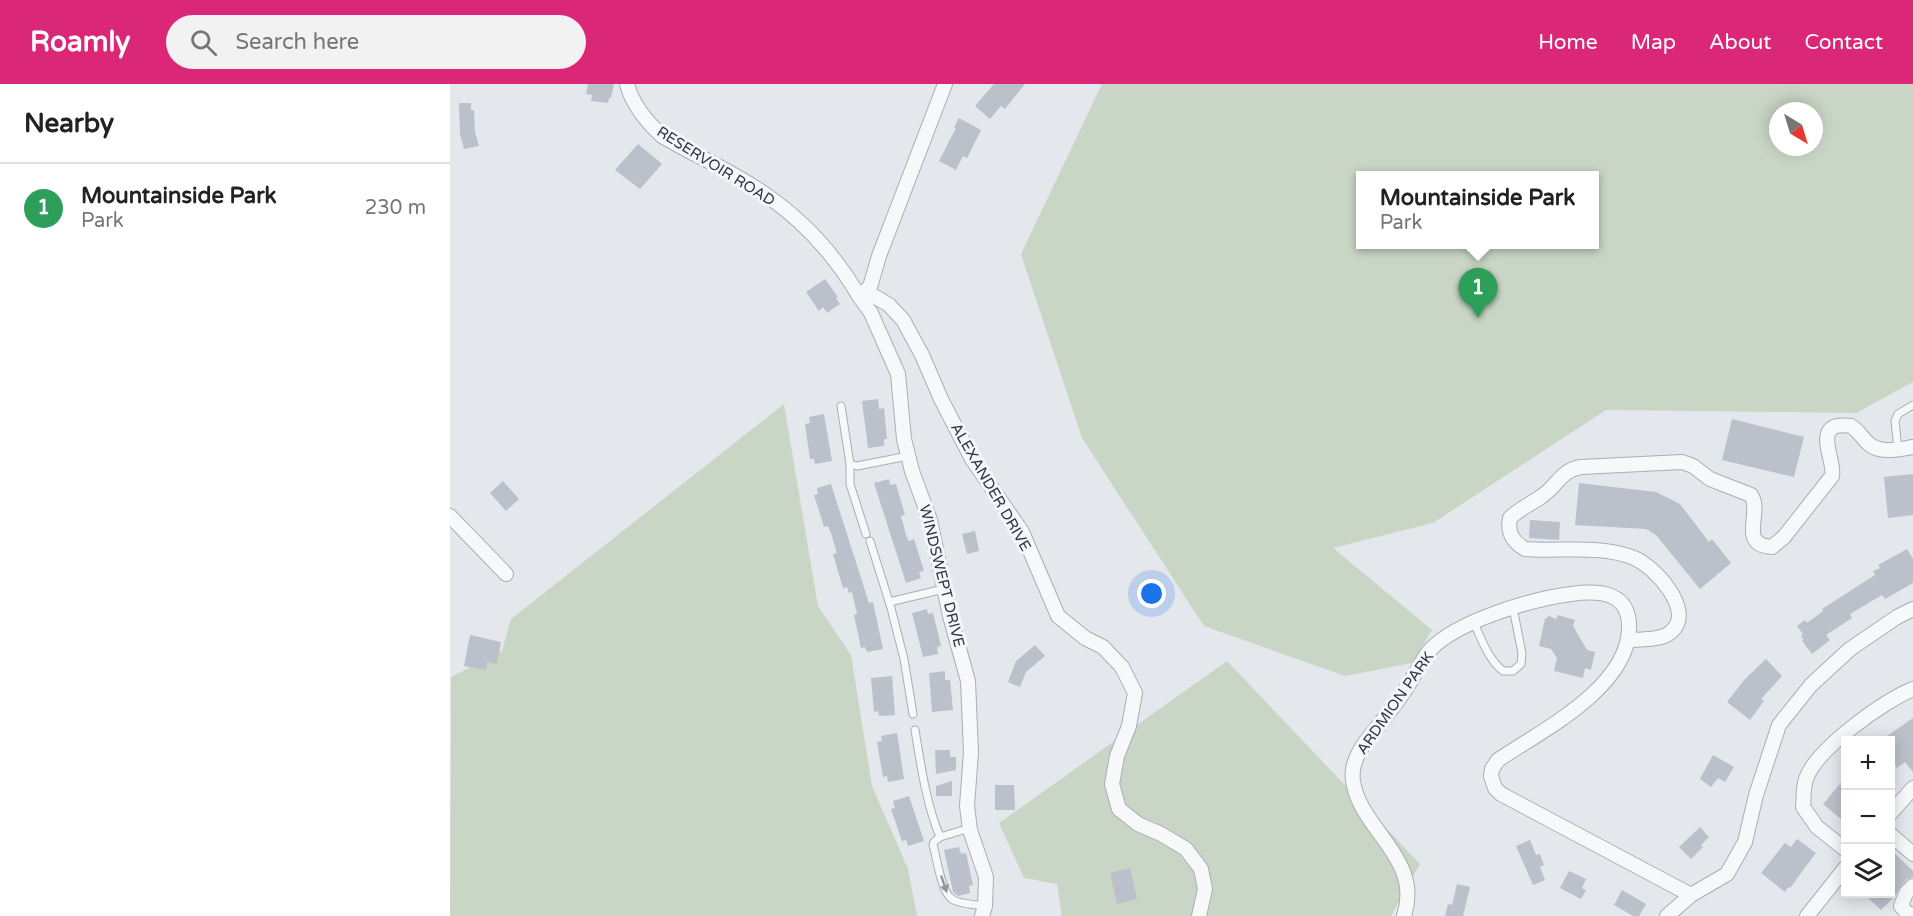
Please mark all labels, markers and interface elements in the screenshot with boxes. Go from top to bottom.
search box [166,15,586,69]
text: Roamly [30,25,130,59]
icon: search [187,26,220,59]
text: Search here [235,29,359,55]
text: Home [1538,30,1598,55]
text: Map [1631,30,1676,55]
text: About [1709,30,1771,55]
text: Contact [1804,30,1883,55]
north arrow [1769,102,1823,156]
text: Nearby [24,108,114,139]
street label: RESERVOIR ROAD [654,122,778,210]
popup [1356,171,1599,249]
text: Mountainside Park [81,183,277,209]
text: Mountainside Park [1380,185,1575,211]
text: 1 [37,196,50,220]
text: 230 m [365,196,426,220]
text: Park [81,209,124,233]
text: Park [1380,211,1422,235]
pin: 1 [1458,268,1498,318]
street label: ALEXANDER DRIVE [947,420,1035,554]
street label: WINDSWEPT DRIVE [916,503,968,649]
your location [1137,579,1166,608]
street label: ARDMION PARK [1353,648,1437,758]
map controls [1841,736,1895,898]
button: + [1841,736,1895,790]
button: − [1841,790,1895,844]
button: layers [1841,844,1895,898]
one-way arrow [940,875,950,893]

